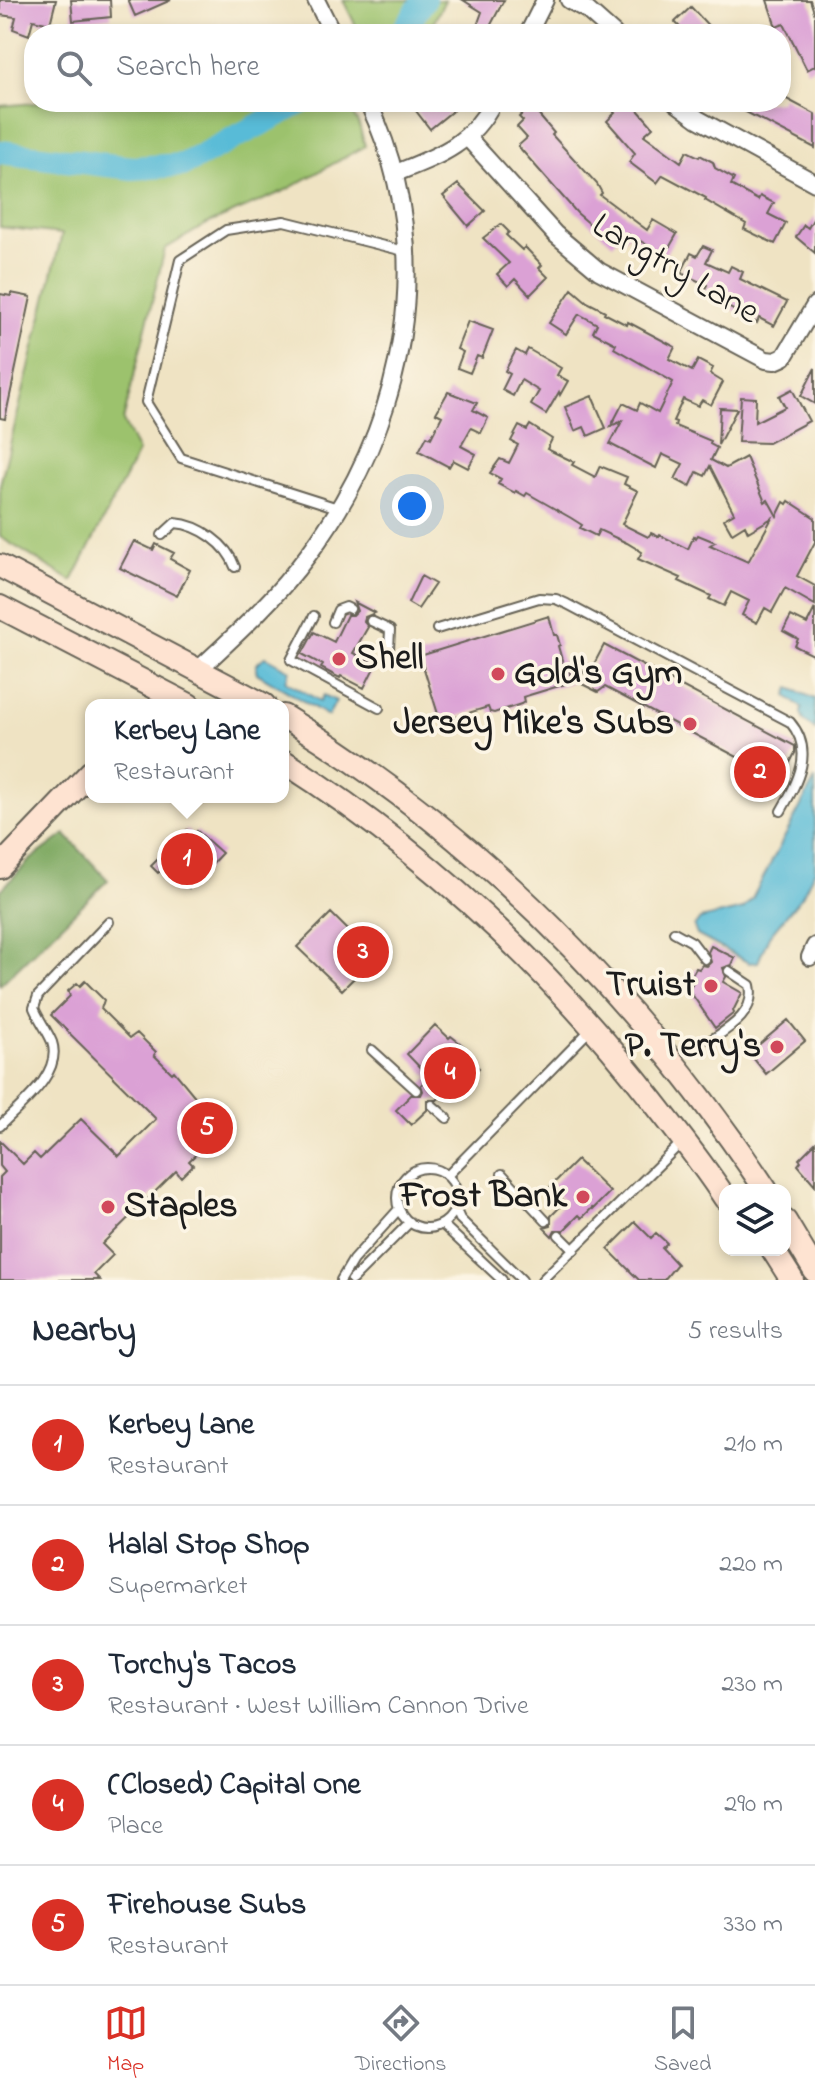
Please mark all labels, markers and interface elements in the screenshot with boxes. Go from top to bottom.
search box [24,24,791,112]
icon: search [52,46,96,90]
text: Search here [116,46,260,90]
street label: Langtry Lane [581,201,769,340]
your location [392,486,432,526]
place label: Shell [355,633,423,686]
place label: Gold's Gym [514,648,682,701]
marker: Shell [330,650,348,668]
marker: Gold's Gym [489,665,507,683]
place label: Jersey Mike's Subs [393,698,674,751]
popup [85,699,289,803]
text: Kerbey Lane [114,710,260,754]
marker: Jersey Mike's Subs [681,715,699,733]
pin: 2 [734,742,786,802]
text: Restaurant [114,754,234,792]
pin: 1 [161,829,213,889]
pin: 3 [337,922,389,982]
place label: Truist [606,960,696,1013]
marker: Truist [702,977,720,995]
place label: P. Terry's [625,1021,761,1074]
marker: P. Terry's [768,1038,786,1056]
pin: 4 [424,1043,476,1103]
pin: 5 [181,1098,233,1158]
place label: Frost Bank [398,1171,568,1224]
place label: Staples [124,1181,238,1234]
map controls [719,1184,791,1256]
button: layers [719,1184,791,1256]
marker: Frost Bank [574,1188,592,1206]
marker: Staples [99,1198,117,1216]
text: Nearby [32,1307,136,1357]
text: 5 results [688,1313,783,1351]
text: Kerbey Lane [108,1404,254,1448]
text: 1 [54,1426,62,1464]
text: 210 m [724,1426,783,1464]
text: Restaurant [108,1448,228,1486]
text: Halal Stop Shop [108,1524,310,1568]
text: 2 [52,1546,64,1584]
text: 220 m [719,1546,783,1584]
text: Supermarket [108,1568,247,1606]
text: Torchy's Tacos [108,1644,297,1688]
text: 3 [53,1666,63,1704]
text: 230 m [721,1666,783,1704]
text: Restaurant · West William Cannon Drive [108,1688,529,1726]
text: (Closed) Capital One [108,1764,361,1808]
text: 4 [53,1786,63,1824]
text: 290 m [724,1786,783,1824]
text: Place [108,1808,163,1846]
text: Firehouse Subs [108,1884,306,1928]
text: 5 [51,1906,65,1944]
text: 330 m [724,1906,783,1944]
text: Restaurant [108,1928,228,1966]
tab: Map [104,2001,148,2081]
tab: Directions [355,2001,447,2081]
tab: Saved [654,2001,711,2081]

